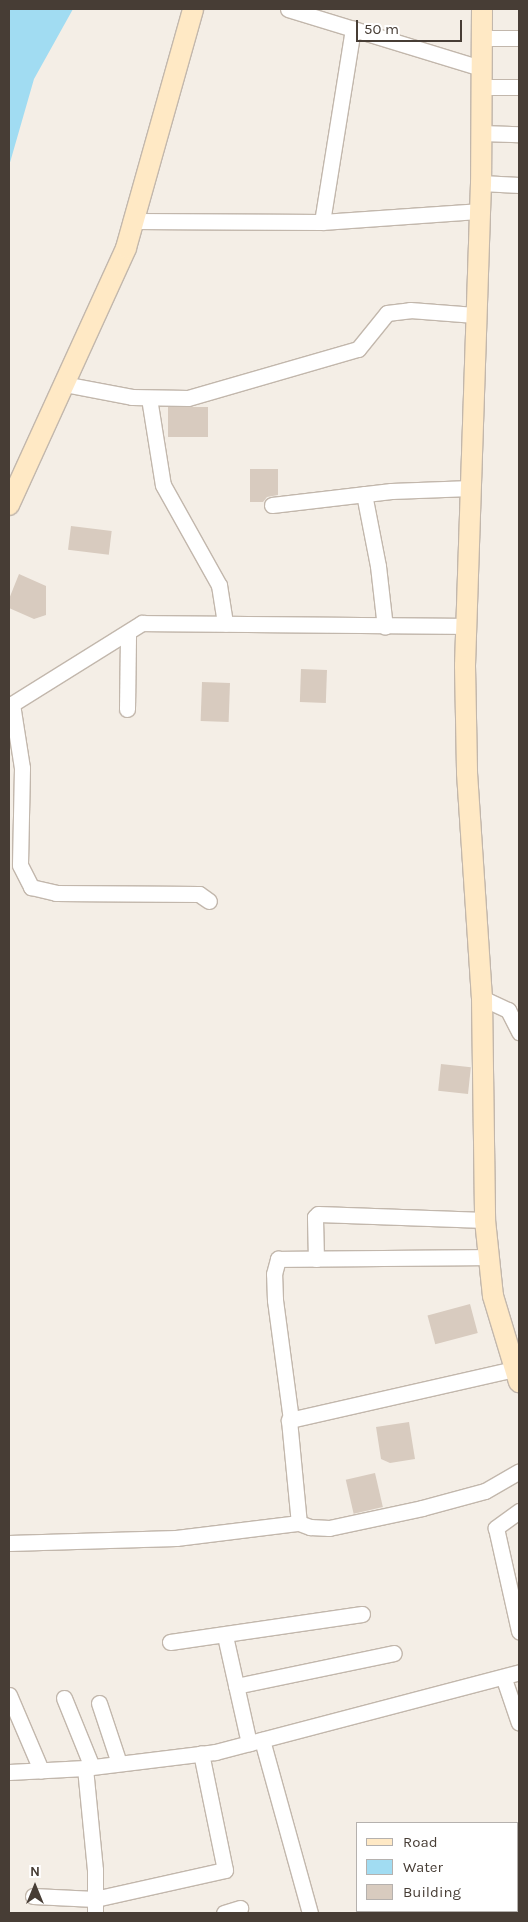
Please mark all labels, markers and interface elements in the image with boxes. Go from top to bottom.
scale bar [358,10,464,42]
text: 50 m [364,20,399,38]
legend [356,1822,518,1912]
text: Road [403,1833,438,1851]
text: Water [403,1858,443,1876]
north arrow [10,1862,60,1912]
text: N [30,1863,40,1880]
text: Building [403,1883,461,1901]

